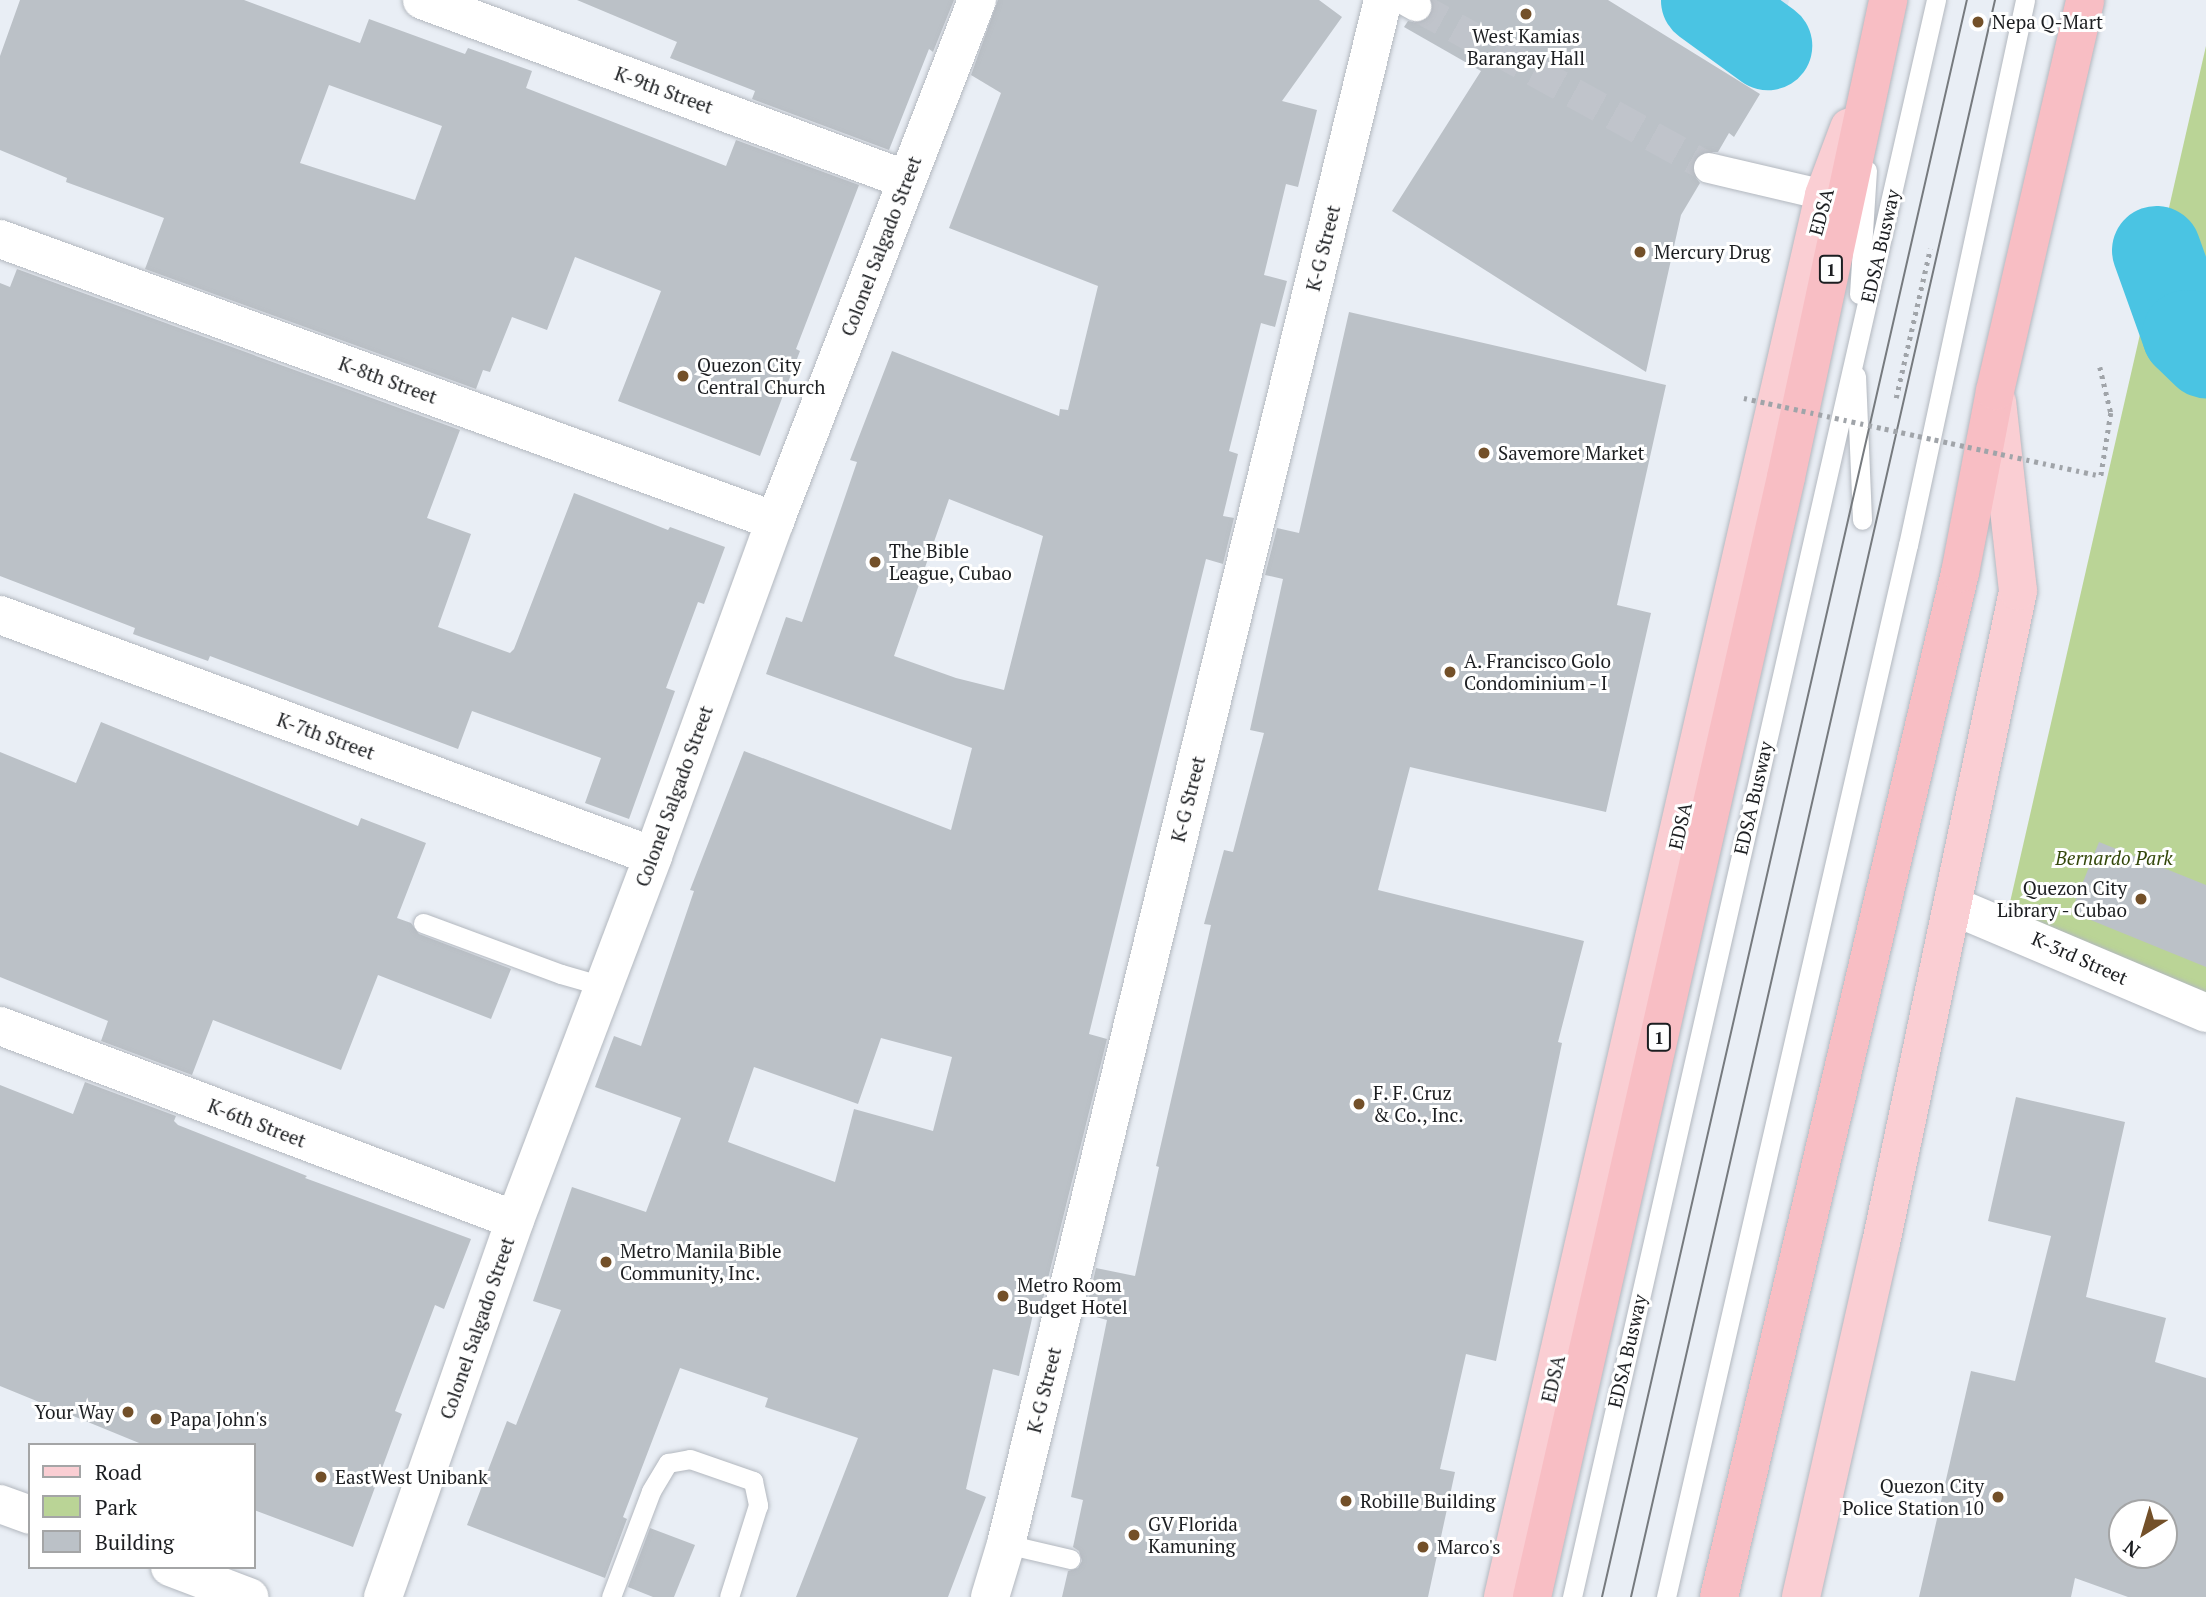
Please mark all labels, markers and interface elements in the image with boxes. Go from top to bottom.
marker: West Kamias Barangay Hall [1518,6,1534,22]
place label: Nepa Q-Mart [1992,11,2103,33]
marker: Nepa Q-Mart [1970,14,1986,30]
place label: West Kamias Barangay Hall [1467,25,1585,69]
street label: K-9th Street [612,62,716,118]
street label: Colonel Salgado Street [836,153,926,339]
street label: EDSA [1804,186,1838,238]
street label: EDSA Busway [1856,187,1904,305]
street label: K-G Street [1301,203,1345,293]
place label: Mercury Drug [1654,241,1771,263]
marker: Mercury Drug [1632,244,1648,260]
road number: 1 [1819,255,1843,284]
street label: K-8th Street [336,352,440,408]
place label: Quezon City Central Church [697,354,825,398]
marker: Quezon City Central Church [675,368,691,384]
place label: Savemore Market [1498,442,1645,464]
marker: Savemore Market [1476,445,1492,461]
place label: The Bible League, Cubao [889,540,1013,584]
marker: The Bible League, Cubao [867,554,883,570]
place label: A. Francisco Golo Condominium - I [1464,650,1612,694]
marker: A. Francisco Golo Condominium - I [1442,664,1458,680]
street label: Colonel Salgado Street [631,702,717,890]
street label: K-7th Street [274,708,378,764]
street label: EDSA Busway [1729,739,1777,857]
street label: K-G Street [1166,754,1210,844]
street label: EDSA [1664,800,1696,852]
park label: Bernardo Park [2055,847,2173,869]
place label: Quezon City Library - Cubao [1995,877,2127,921]
marker: Quezon City Library - Cubao [2133,891,2149,907]
street label: K-3rd Street [2028,927,2132,989]
road number: 1 [1647,1022,1671,1052]
place label: F. F. Cruz & Co., Inc. [1373,1082,1464,1126]
street label: K-6th Street [205,1094,309,1152]
marker: F. F. Cruz & Co., Inc. [1351,1096,1367,1112]
street label: Colonel Salgado Street [435,1234,519,1422]
place label: Metro Manila Bible Community, Inc. [620,1240,782,1284]
marker: Metro Manila Bible Community, Inc. [598,1254,614,1270]
place label: Metro Room Budget Hotel [1017,1274,1128,1318]
marker: Metro Room Budget Hotel [995,1288,1011,1304]
street label: EDSA Busway [1603,1292,1651,1410]
street label: K-G Street [1022,1345,1066,1435]
street label: EDSA [1537,1353,1569,1405]
place label: Your Way [34,1401,114,1423]
marker: Your Way [120,1404,136,1420]
place label: Papa John's [170,1408,267,1430]
marker: Papa John's [148,1411,164,1427]
legend [28,1443,256,1569]
text: Road [95,1458,142,1486]
place label: EastWest Unibank [335,1466,488,1488]
marker: EastWest Unibank [313,1469,329,1485]
place label: Quezon City Police Station 10 [1842,1475,1984,1519]
marker: Quezon City Police Station 10 [1990,1489,2006,1505]
place label: Robille Building [1360,1490,1496,1512]
text: Park [95,1493,137,1521]
marker: Robille Building [1338,1493,1354,1509]
north arrow [2108,1499,2178,1569]
place label: GV Florida Kamuning [1148,1513,1238,1557]
marker: GV Florida Kamuning [1126,1527,1142,1543]
text: Building [95,1528,174,1556]
text: N [2118,1535,2145,1564]
place label: Marco's [1437,1536,1501,1558]
marker: Marco's [1415,1539,1431,1555]

